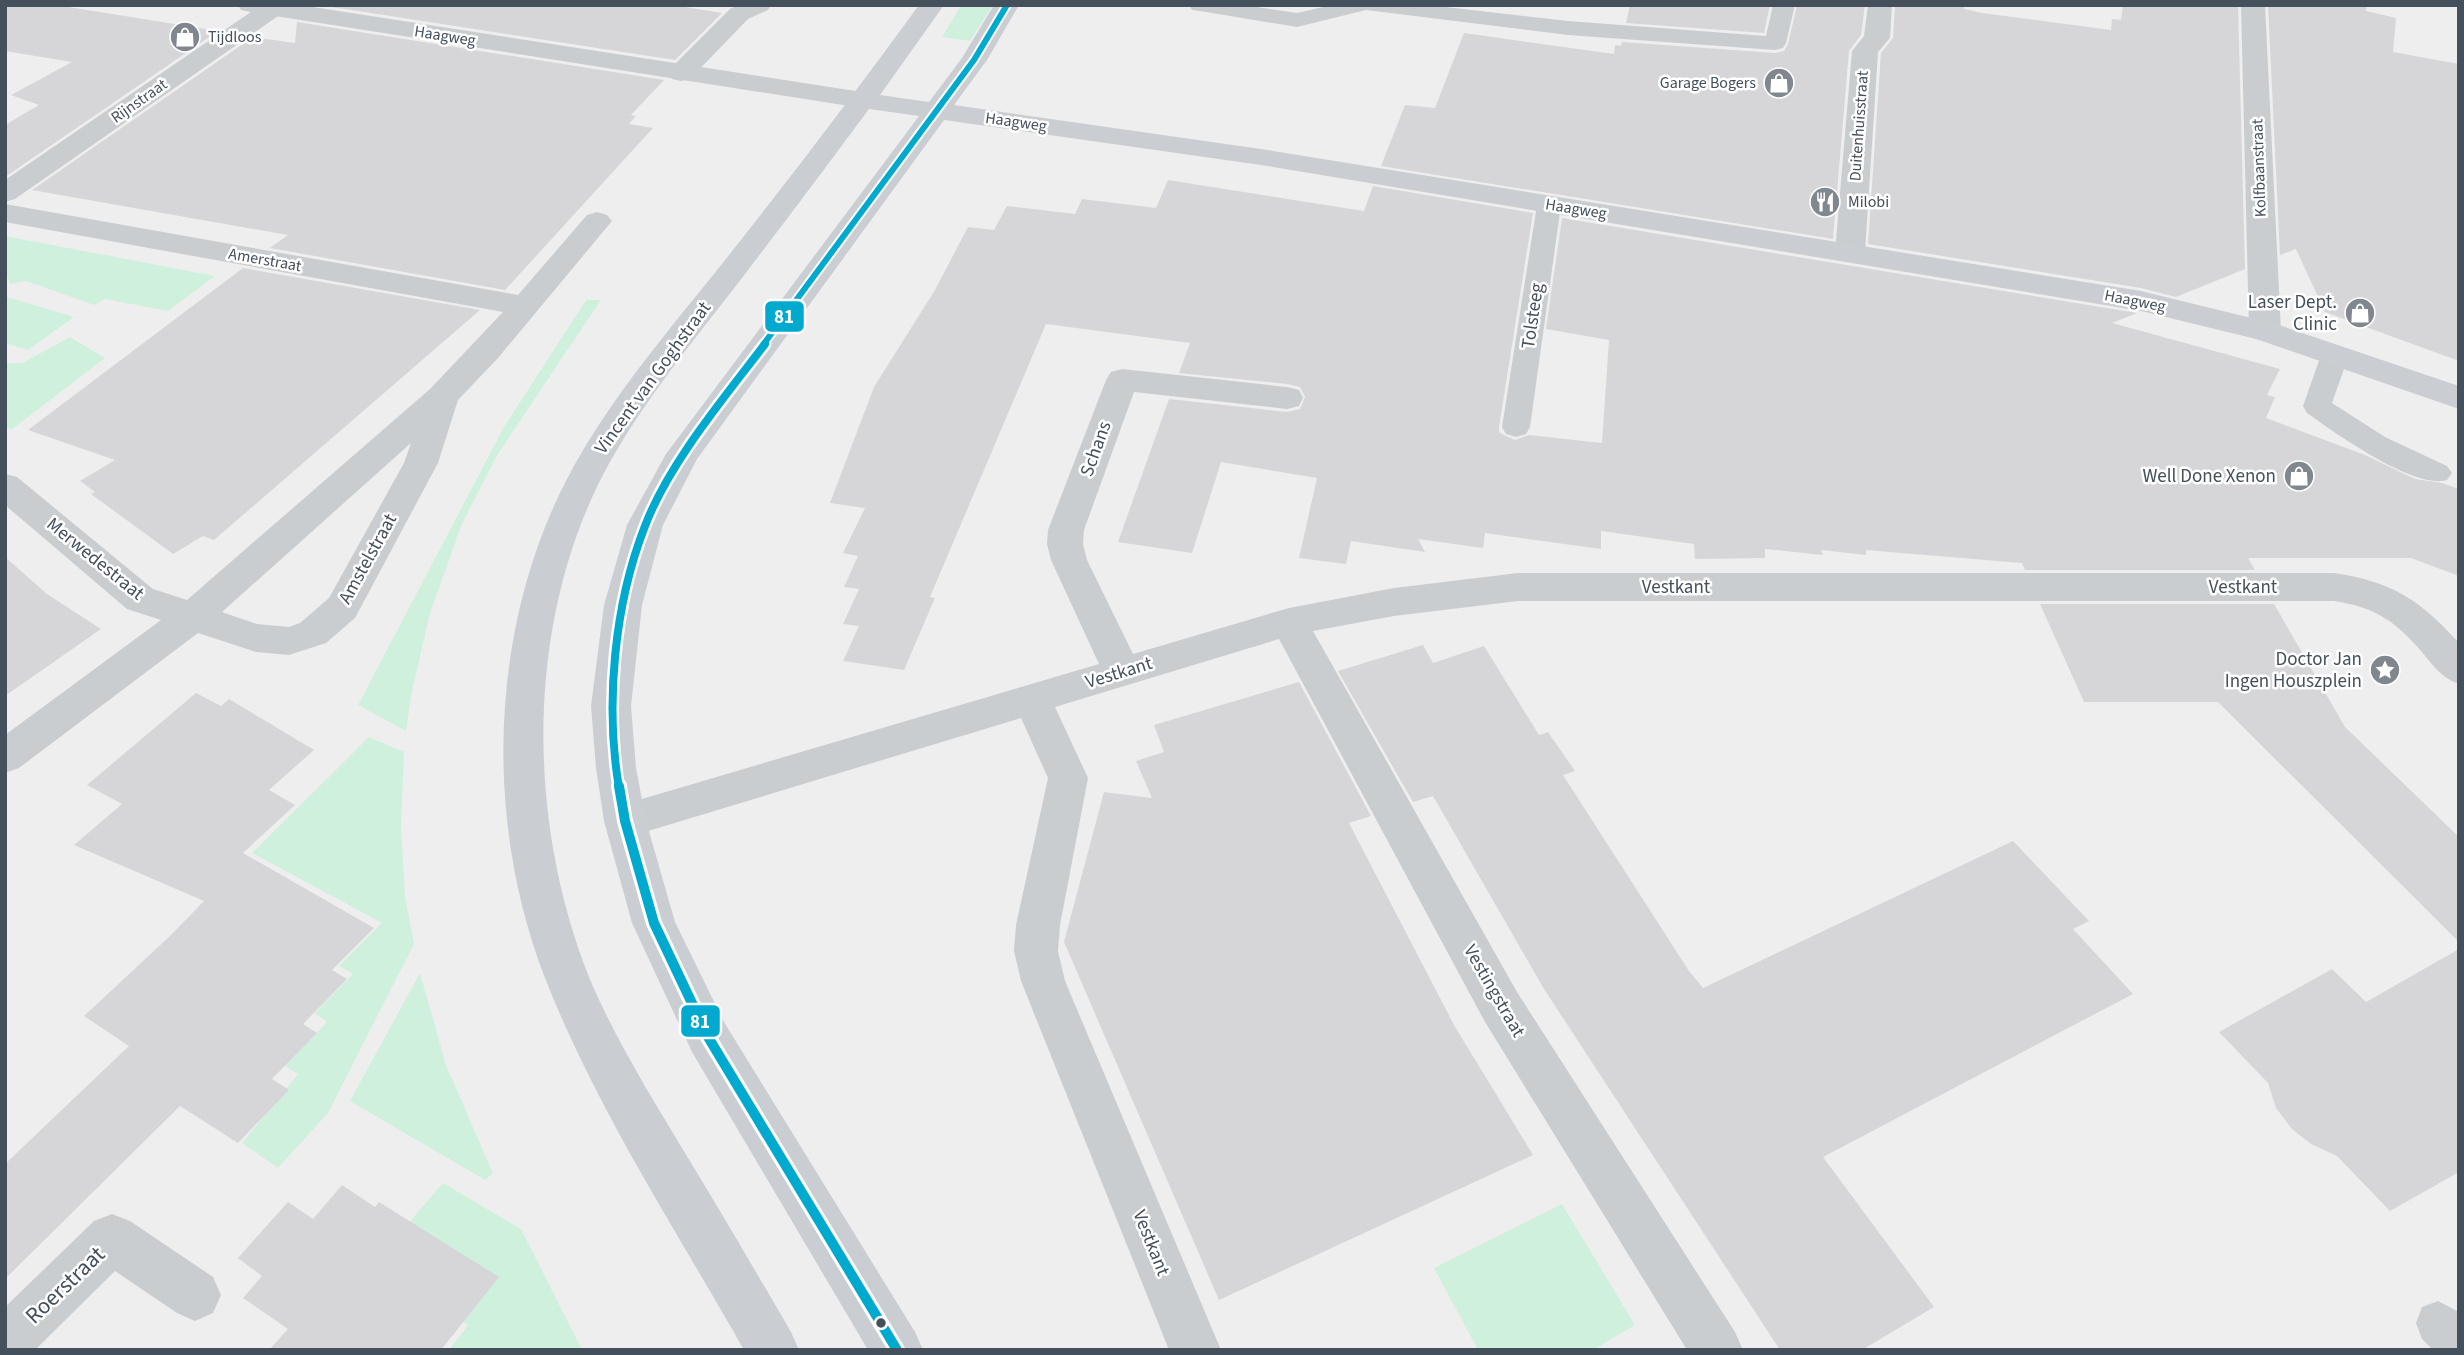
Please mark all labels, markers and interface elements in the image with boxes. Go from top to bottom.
shop icon: Tijdloos [168,20,202,54]
street label: Haagweg [413,20,477,52]
place label: Tijdloos [208,26,262,48]
shop icon: Garage Bogers [1762,66,1796,100]
street label: Duitenhuisstraat [1844,69,1874,182]
place label: Garage Bogers [1660,72,1756,94]
street label: Rijnstraat [106,73,172,128]
street label: Haagweg [984,107,1048,137]
street label: Kolfbaanstraat [2246,118,2272,218]
restaurant icon: Milobi [1808,185,1842,219]
place label: Milobi [1848,191,1889,213]
street label: Haagweg [1544,193,1608,225]
street label: Amerstraat [227,243,304,277]
street label: Tolsteeg [1515,281,1551,351]
street label: Haagweg [2103,284,2167,318]
place label: Laser Dept. Clinic [2248,289,2337,338]
street label: Vincent van Goghstraat [588,296,718,460]
shop icon: Laser Dept. Clinic [2343,296,2377,330]
line badge: 81 [764,300,805,333]
text: 81 [774,304,794,331]
street label: Schans [1074,418,1118,480]
shop icon: Well Done Xenon [2282,459,2316,493]
place label: Well Done Xenon [2142,463,2276,490]
street label: Amstelstraat [332,508,404,609]
street label: Merwedestraat [40,511,150,607]
street label: Vestkant [1642,574,1711,601]
street label: Vestkant [2209,574,2278,601]
place label: Doctor Jan Ingen Houszplein [2225,646,2362,695]
street label: Vestkant [1082,650,1156,696]
place icon: Doctor Jan Ingen Houszplein [2368,653,2402,687]
street label: Vestingstraat [1457,940,1532,1043]
line badge: 81 [680,1004,721,1038]
text: 81 [690,1009,710,1036]
street label: Vestkant [1126,1206,1177,1280]
street label: Roerstraat [18,1238,112,1331]
unlabelled marker [874,1316,888,1330]

